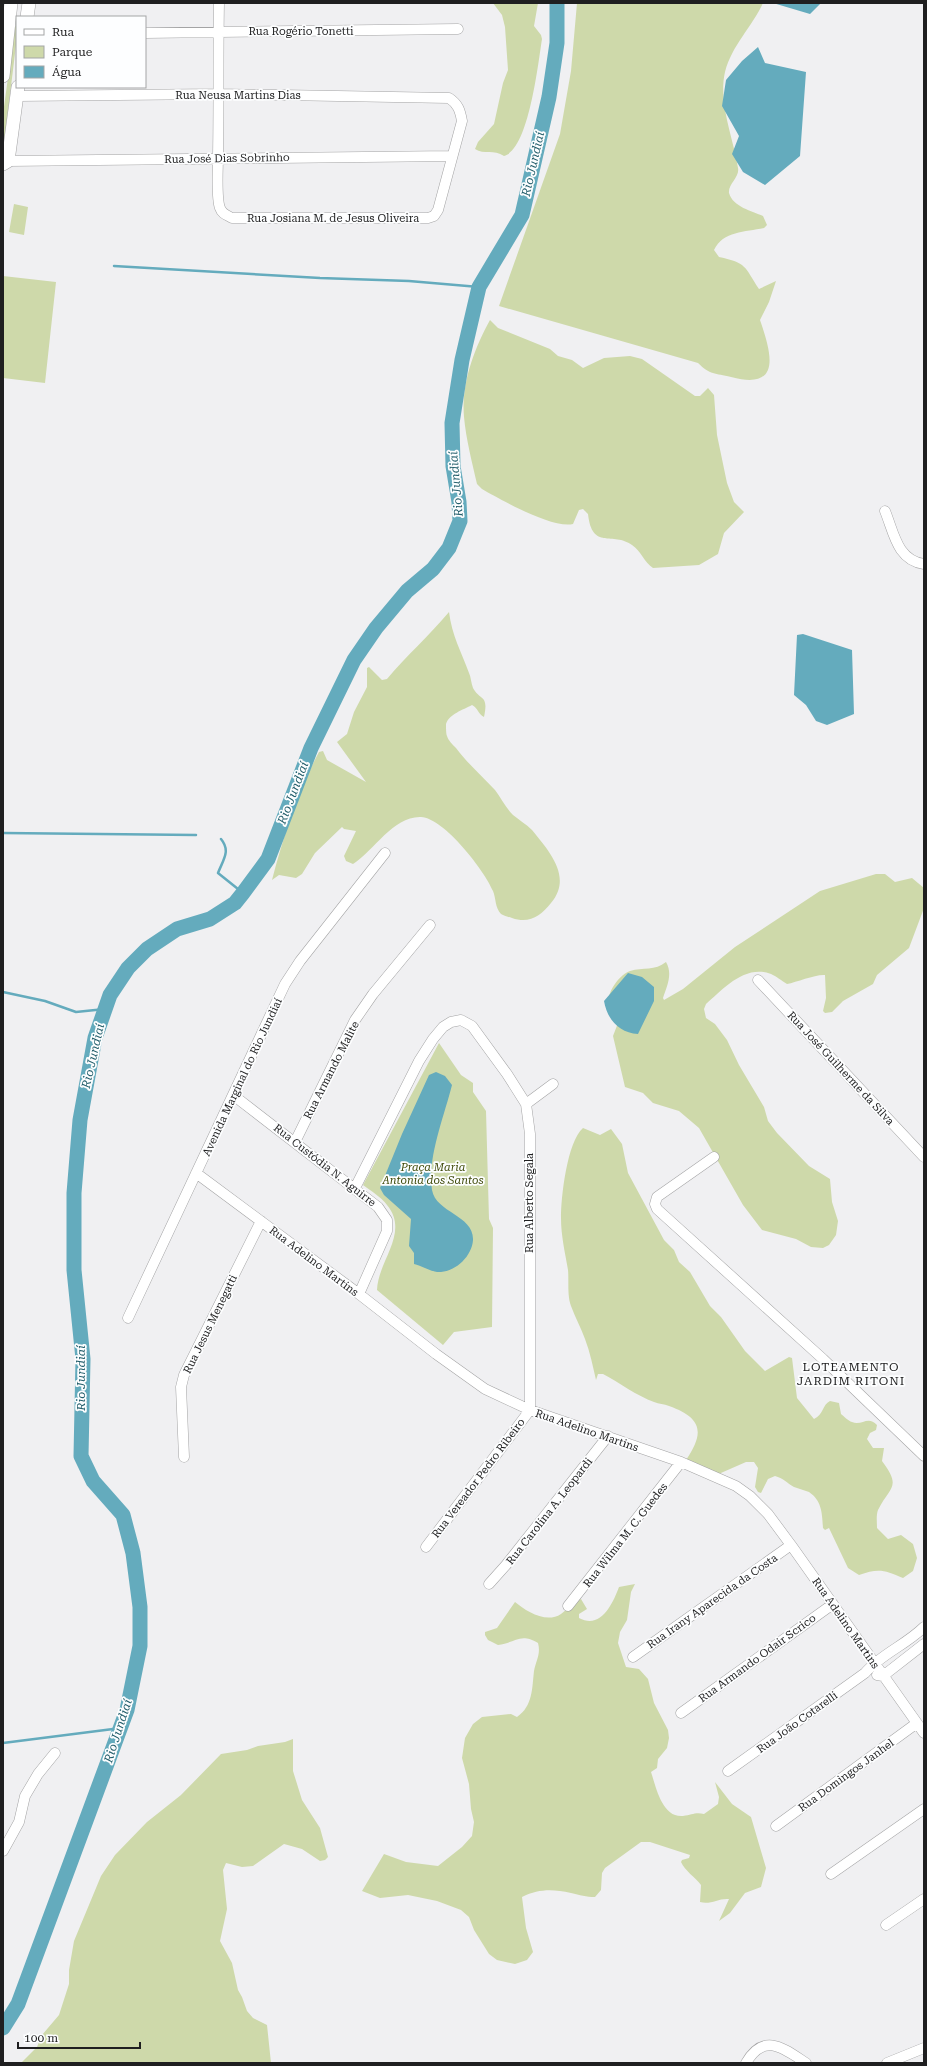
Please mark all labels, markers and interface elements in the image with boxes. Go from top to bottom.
legend [16,16,146,88]
text: Rua [52,25,75,39]
street label: Rua Rogério Tonetti [248,25,354,38]
text: Parque [52,45,93,59]
text: Água [52,65,82,79]
street label: Rua Neusa Martins Dias [175,89,301,102]
water label: Rio Jundiaí [519,130,547,199]
street label: Rua José Dias Sobrinho [164,151,290,166]
street label: Rua Josiana M. de Jesus Oliveira [247,212,419,225]
water label: Rio Jundiaí [446,450,466,518]
water label: Rio Jundiaí [274,760,311,827]
street label: Avenida Marginal do Rio Jundiaí [200,996,285,1158]
street label: Rua José Guilherme da Silva [785,1009,897,1128]
street label: Rua Armando Malite [301,1019,362,1121]
water label: Rio Jundiaí [79,1022,107,1091]
street label: Rua Custódia N. Aguirre [271,1121,379,1209]
street label: Rua Alberto Segala [523,1153,536,1253]
park label: Praça Maria Antonia dos Santos [381,1161,484,1187]
street label: Rua Adelino Martins [267,1224,361,1299]
street label: Rua Jesus Menegatti [181,1272,240,1376]
water label: Rio Jundiaí [74,1345,88,1412]
district label: LOTEAMENTO JARDIM RITONI [797,1360,905,1388]
street label: Rua Adelino Martins [534,1407,640,1454]
street label: Rua Vereador Pedro Ribeiro [429,1416,528,1541]
street label: Rua Carolina A. Leopardi [504,1455,595,1567]
street label: Rua Wilma M. C. Guedes [581,1480,670,1590]
street label: Rua Irany Aparecida da Costa [645,1551,780,1652]
street label: Rua Adelino Martins [809,1575,882,1671]
street label: Rua Armando Odair Scrico [696,1611,819,1705]
street label: Rua João Cotarelli [754,1689,841,1756]
water label: Rio Jundiaí [101,1697,135,1765]
street label: Rua Domingos Janhel [796,1736,897,1814]
scale bar [18,2024,140,2050]
text: 100 m [24,2031,58,2045]

